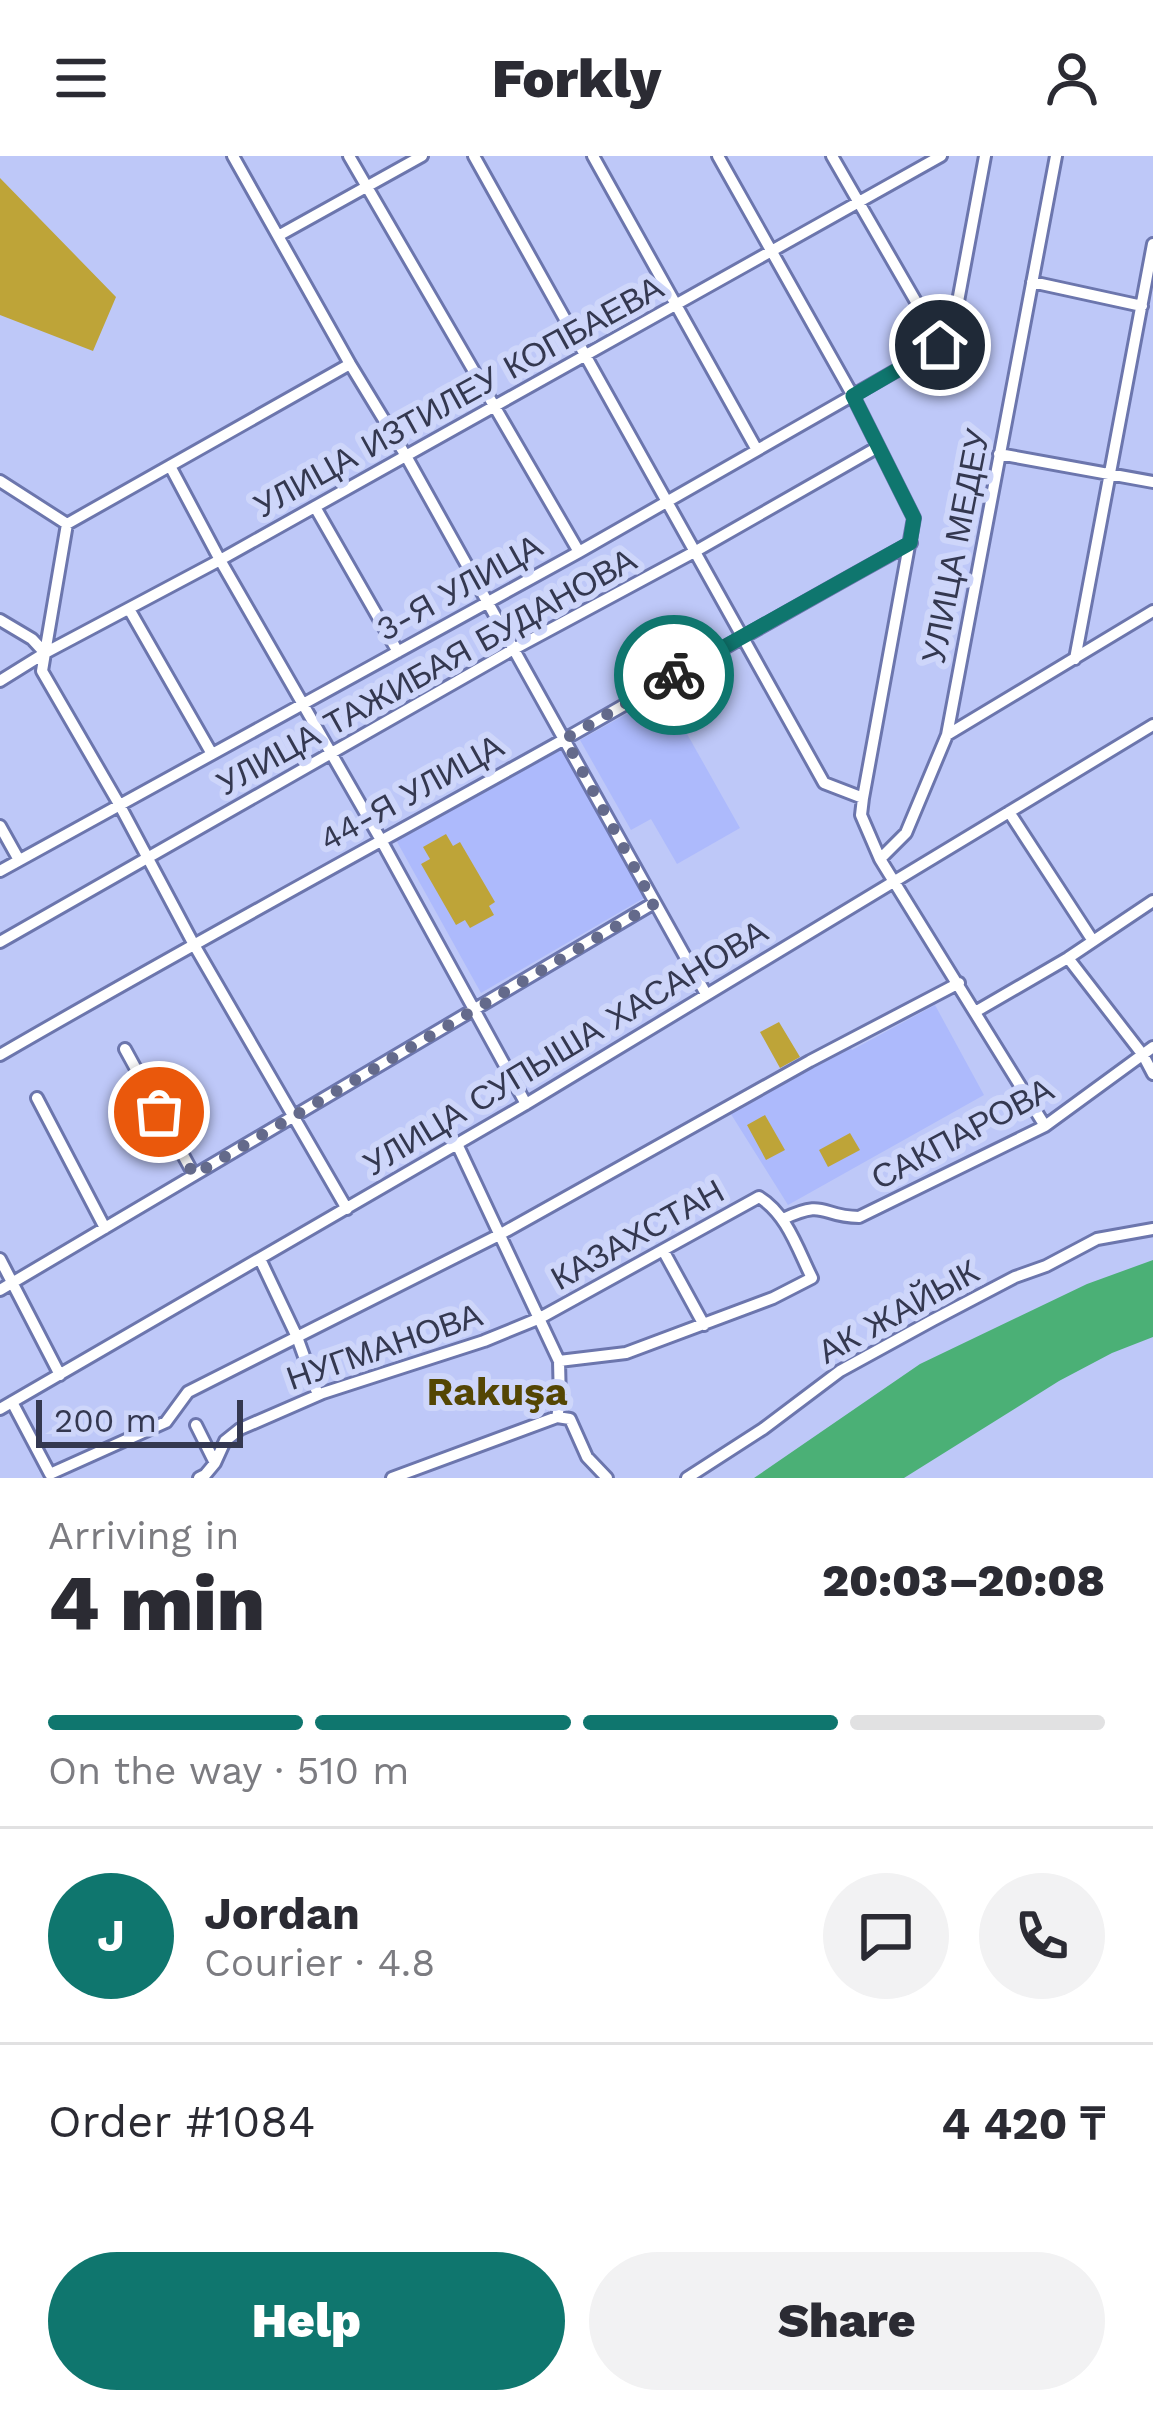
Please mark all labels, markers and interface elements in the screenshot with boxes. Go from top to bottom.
icon: menu [48,45,114,111]
icon: person [1039,45,1105,111]
text: Forkly [492,47,661,110]
street label: УЛИЦА ИЗТИЛЕУ КОПБАЕВА [247,267,670,525]
pin [889,294,991,396]
icon: home [907,312,973,378]
street label: УЛИЦА МЕДЕУ [914,425,998,667]
street label: 3-Я УЛИЦА [370,526,549,649]
street label: УЛИЦА ТАЖИБАЯ БУДАНОВА [210,540,643,803]
courier [614,615,734,735]
icon: bike [641,642,707,708]
street label: 44-Я УЛИЦА [313,726,510,859]
street label: УЛИЦА СУПЫША ХАСАНОВА [356,911,774,1184]
pin [108,1061,210,1163]
street label: САКПАРОВА [865,1069,1060,1198]
icon: bag [126,1079,192,1145]
street label: КАЗАХСТАН [544,1171,730,1298]
street label: АК ЖАЙЫК [811,1251,986,1371]
street label: НУГМАНОВА [281,1295,487,1398]
district label: Rakuşa [426,1369,568,1414]
scale bar [36,1394,243,1447]
text: 200 m [54,1401,157,1440]
text: Arriving in [48,1513,239,1558]
text: 20:03–20:08 [822,1554,1105,1607]
text: 4 min [48,1557,265,1649]
text: On the way · 510 m [48,1748,409,1793]
button: chat [823,1873,949,1999]
button: phone [979,1873,1105,1999]
text: Jordan [204,1887,360,1940]
text: J [97,1909,125,1962]
text: Courier · 4.8 [204,1940,435,1985]
text: Order #1084 [48,2095,315,2148]
text: 4 420 ₸ [941,2097,1105,2150]
button: Help [48,2252,565,2390]
button: Share [589,2252,1105,2390]

